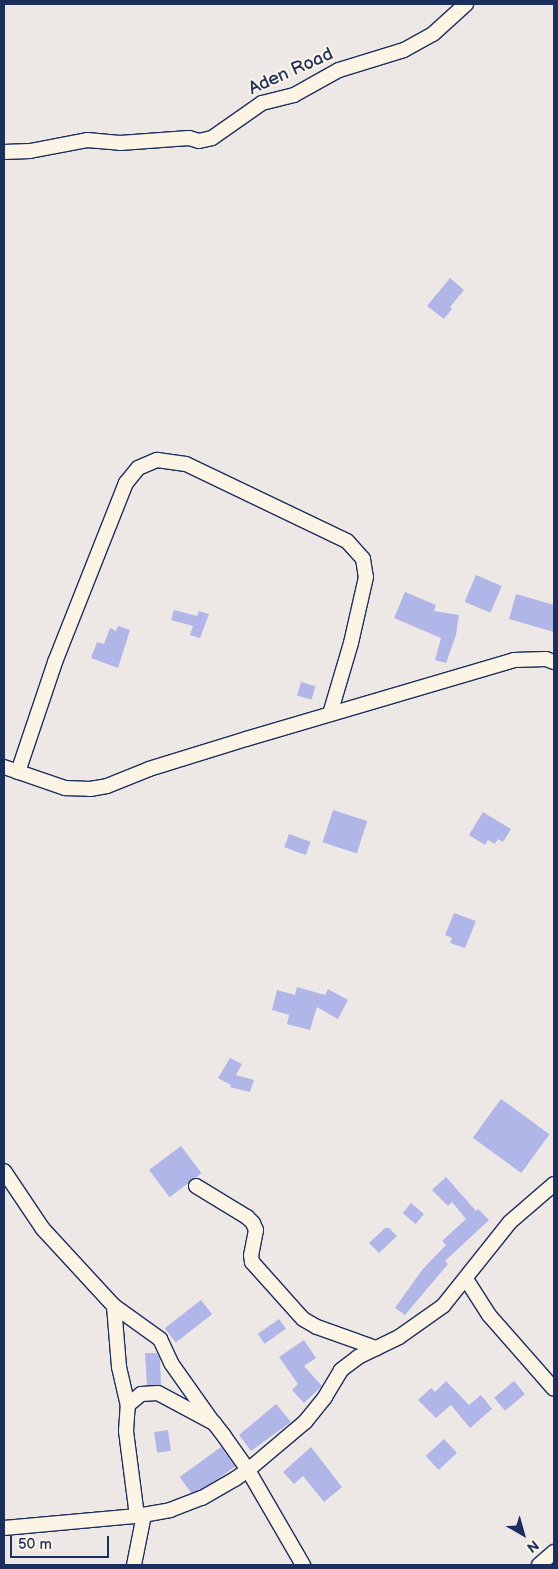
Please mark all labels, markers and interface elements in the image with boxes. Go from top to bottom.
street label: Aden Road [245,44,337,100]
north arrow [498,1509,548,1559]
scale bar [12,1526,111,1558]
text: 50 m [18,1535,52,1554]
text: N [523,1536,542,1556]

